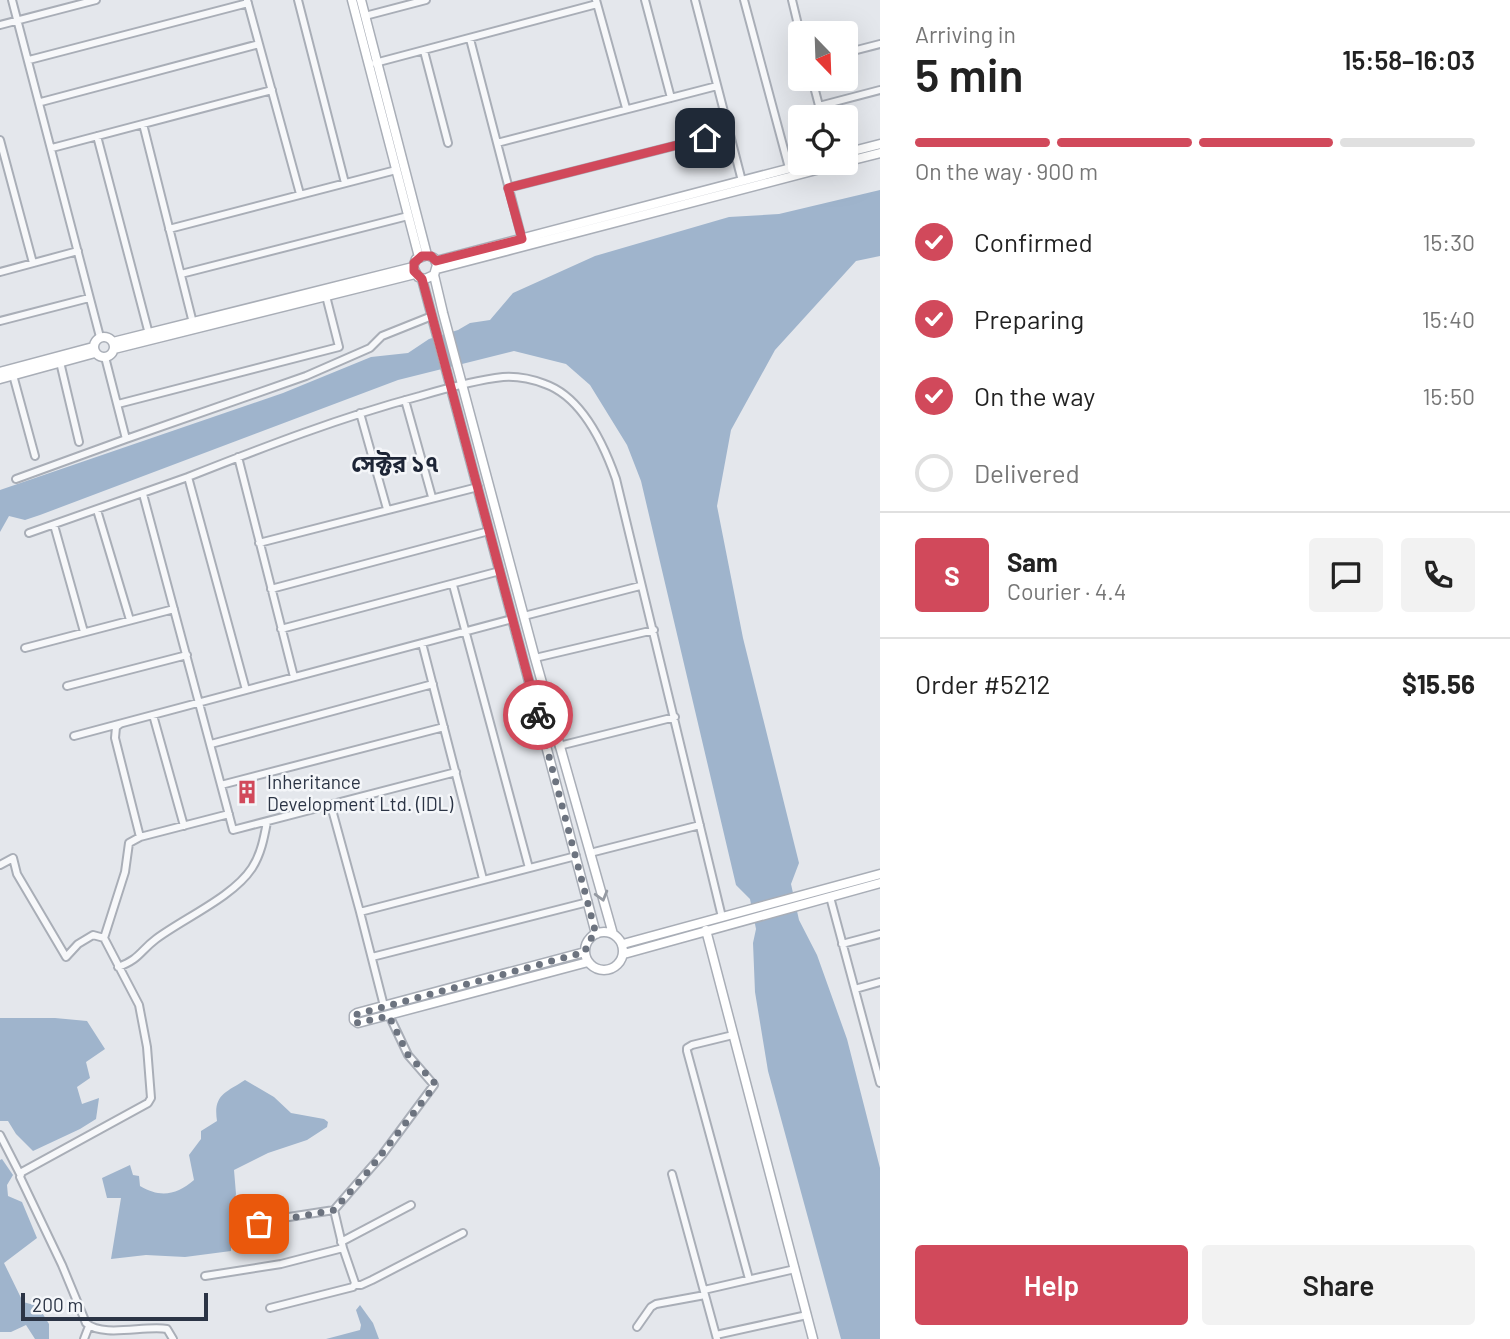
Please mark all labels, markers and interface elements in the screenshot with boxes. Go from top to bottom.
text: Arriving in [915,20,1016,48]
north arrow [788,21,858,91]
map controls [788,21,858,175]
text: 15:58–16:03 [1342,44,1475,75]
text: 5 min [915,46,1023,101]
button: locate [788,105,858,175]
pin [675,108,735,168]
icon: home [686,119,724,157]
text: On the way · 900 m [915,157,1098,185]
icon: check [915,223,953,261]
text: Confirmed [974,226,1093,257]
text: 15:30 [1422,228,1475,256]
icon: check [915,300,953,338]
text: Preparing [974,303,1084,334]
text: 15:40 [1422,305,1475,333]
icon: check [915,377,953,415]
text: On the way [974,380,1095,411]
text: 15:50 [1423,382,1475,410]
district label: সেক্টর ১৭ [351,449,439,477]
text: Delivered [974,457,1080,488]
button: chat [1309,538,1383,612]
button: phone [1401,538,1475,612]
text: Sam [1007,546,1058,577]
text: S [944,560,960,591]
text: Courier · 4.4 [1007,577,1126,605]
text: Order #5212 [915,668,1050,699]
text: $15.56 [1402,668,1475,699]
courier [503,680,573,750]
icon: bike [519,696,557,734]
place label: Inheritance Development Ltd. (IDL) [267,770,454,815]
building icon: Inheritance Development Ltd. (IDL) [233,778,261,806]
one-way arrow [594,890,608,902]
pin [229,1194,289,1254]
icon: bag [240,1205,278,1243]
button: Help [915,1245,1188,1325]
button: Share [1202,1245,1475,1325]
scale bar [21,1290,208,1322]
text: 200 m [32,1293,83,1316]

